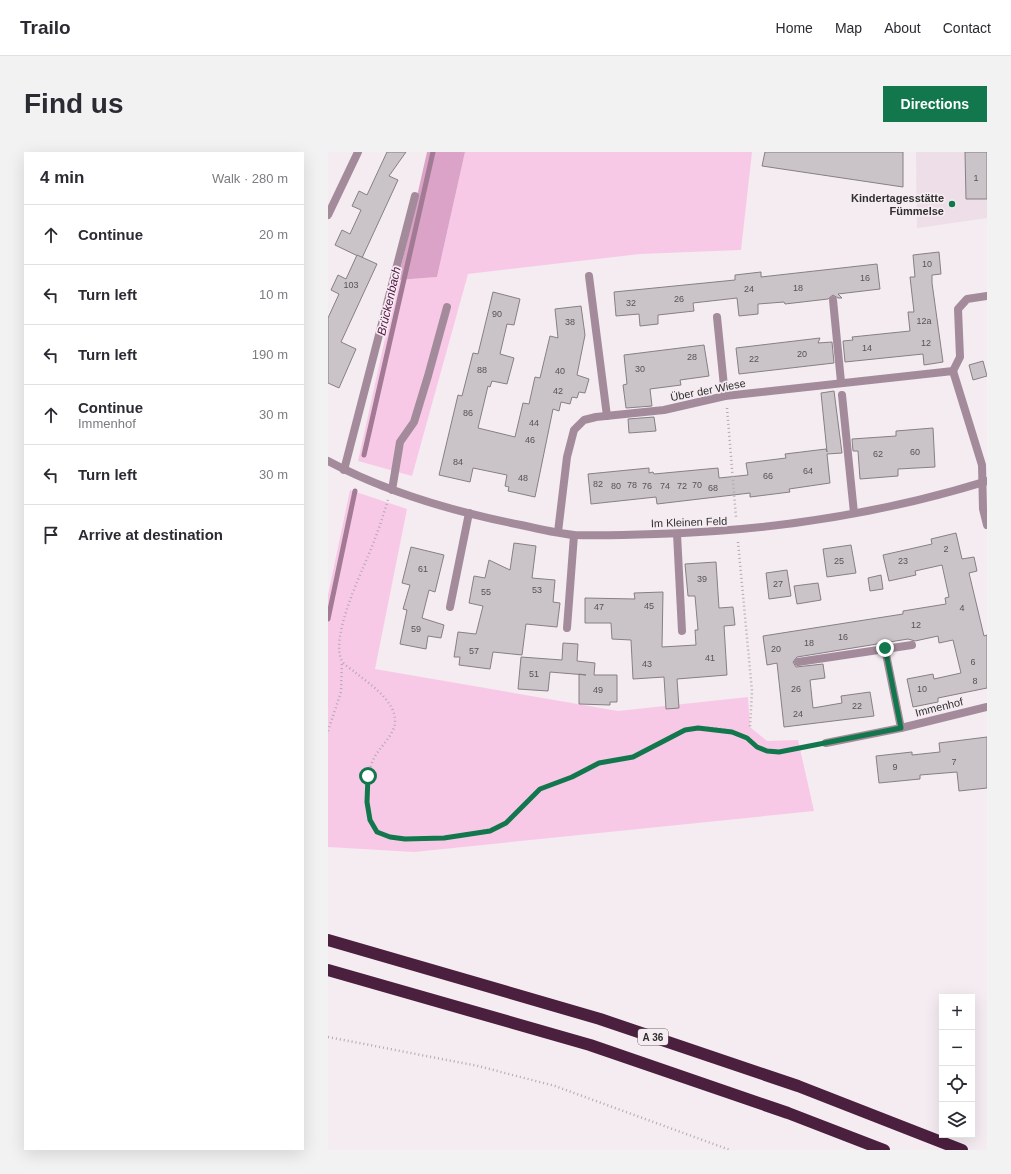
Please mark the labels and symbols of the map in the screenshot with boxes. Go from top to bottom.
house number: 1 [973,173,979,183]
place label: Kindertagesstätte Fümmelse [851,192,944,217]
marker: Kindertagesstätte Fümmelse [947,199,957,209]
house number: 10 [922,259,932,269]
water label: Brückenbach [374,265,404,337]
house number: 16 [860,273,870,283]
house number: 103 [343,280,359,290]
house number: 18 [793,283,803,293]
house number: 24 [744,284,754,294]
house number: 26 [674,294,684,304]
house number: 32 [626,298,636,308]
house number: 90 [492,309,502,319]
house number: 12a [916,316,932,326]
house number: 38 [565,317,575,327]
house number: 12 [921,338,931,348]
house number: 14 [862,343,872,353]
house number: 20 [797,349,807,359]
house number: 28 [687,352,697,362]
house number: 22 [749,354,759,364]
house number: 30 [635,364,645,374]
house number: 88 [477,365,487,375]
house number: 40 [555,366,565,376]
street label: Über der Wiese [669,377,747,403]
house number: 42 [553,386,563,396]
house number: 86 [463,408,473,418]
house number: 44 [529,418,539,428]
house number: 46 [525,435,535,445]
house number: 60 [910,447,920,457]
house number: 62 [873,449,883,459]
house number: 84 [453,457,463,467]
house number: 64 [803,466,813,476]
house number: 66 [763,471,773,481]
house number: 48 [518,473,528,483]
house number: 82 [593,479,603,489]
house number: 78 [627,480,637,490]
house number: 70 [692,480,702,490]
house number: 80 [611,481,621,491]
house number: 76 [642,481,652,491]
house number: 74 [660,481,670,491]
house number: 72 [677,481,687,491]
house number: 68 [708,483,718,493]
street label: Im Kleinen Feld [651,515,727,529]
house number: 2 [943,544,949,554]
house number: 25 [834,556,844,566]
house number: 23 [898,556,908,566]
house number: 61 [418,564,428,574]
house number: 39 [697,574,707,584]
house number: 27 [773,579,783,589]
house number: 53 [532,585,542,595]
house number: 55 [481,587,491,597]
house number: 45 [644,601,654,611]
house number: 47 [594,602,604,612]
house number: 4 [959,603,965,613]
house number: 12 [911,620,921,630]
house number: 59 [411,624,421,634]
house number: 16 [838,632,848,642]
house number: 18 [804,638,814,648]
route end [876,639,894,657]
house number: 20 [771,644,781,654]
house number: 57 [469,646,479,656]
house number: 41 [705,653,715,663]
house number: 6 [970,657,976,667]
house number: 43 [642,659,652,669]
house number: 51 [529,669,539,679]
house number: 8 [972,676,978,686]
house number: 26 [791,684,801,694]
house number: 10 [917,684,927,694]
house number: 49 [593,685,603,695]
street label: Immenhof [914,695,965,719]
house number: 22 [852,701,862,711]
house number: 24 [793,709,803,719]
house number: 7 [951,757,957,767]
house number: 9 [892,762,898,772]
route start [359,767,377,785]
road number: A 36 [638,1029,668,1045]

